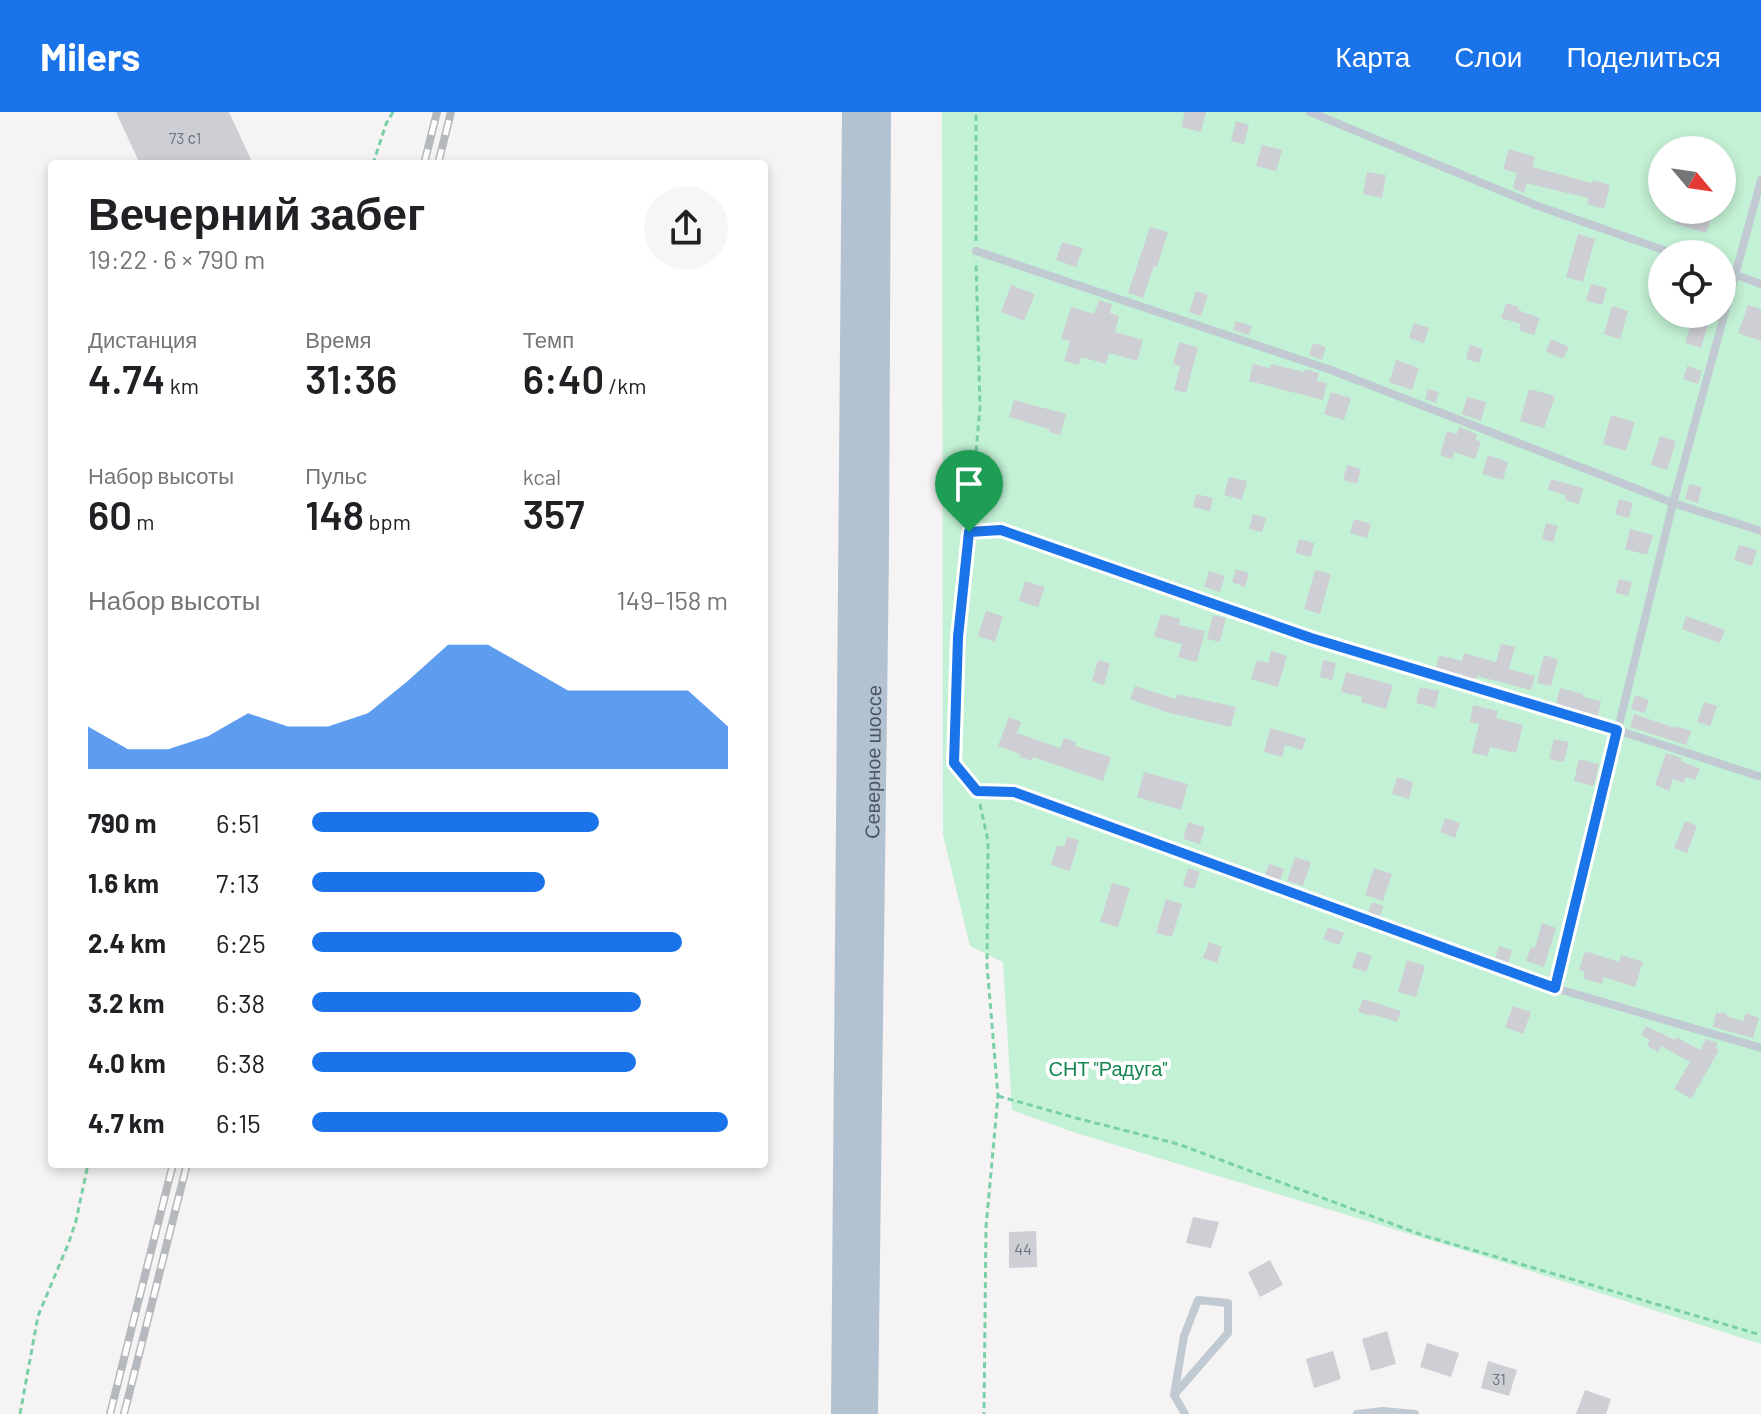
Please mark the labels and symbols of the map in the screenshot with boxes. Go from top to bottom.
house number: 73 с1 [169,128,201,147]
north arrow [1648,136,1736,224]
pin [935,450,1003,532]
street label: Северное шоссе [859,685,885,839]
park label: СНТ "Радуга" [1048,1056,1168,1080]
house number: 44 [1014,1239,1032,1258]
house number: 31 [1492,1369,1506,1388]

